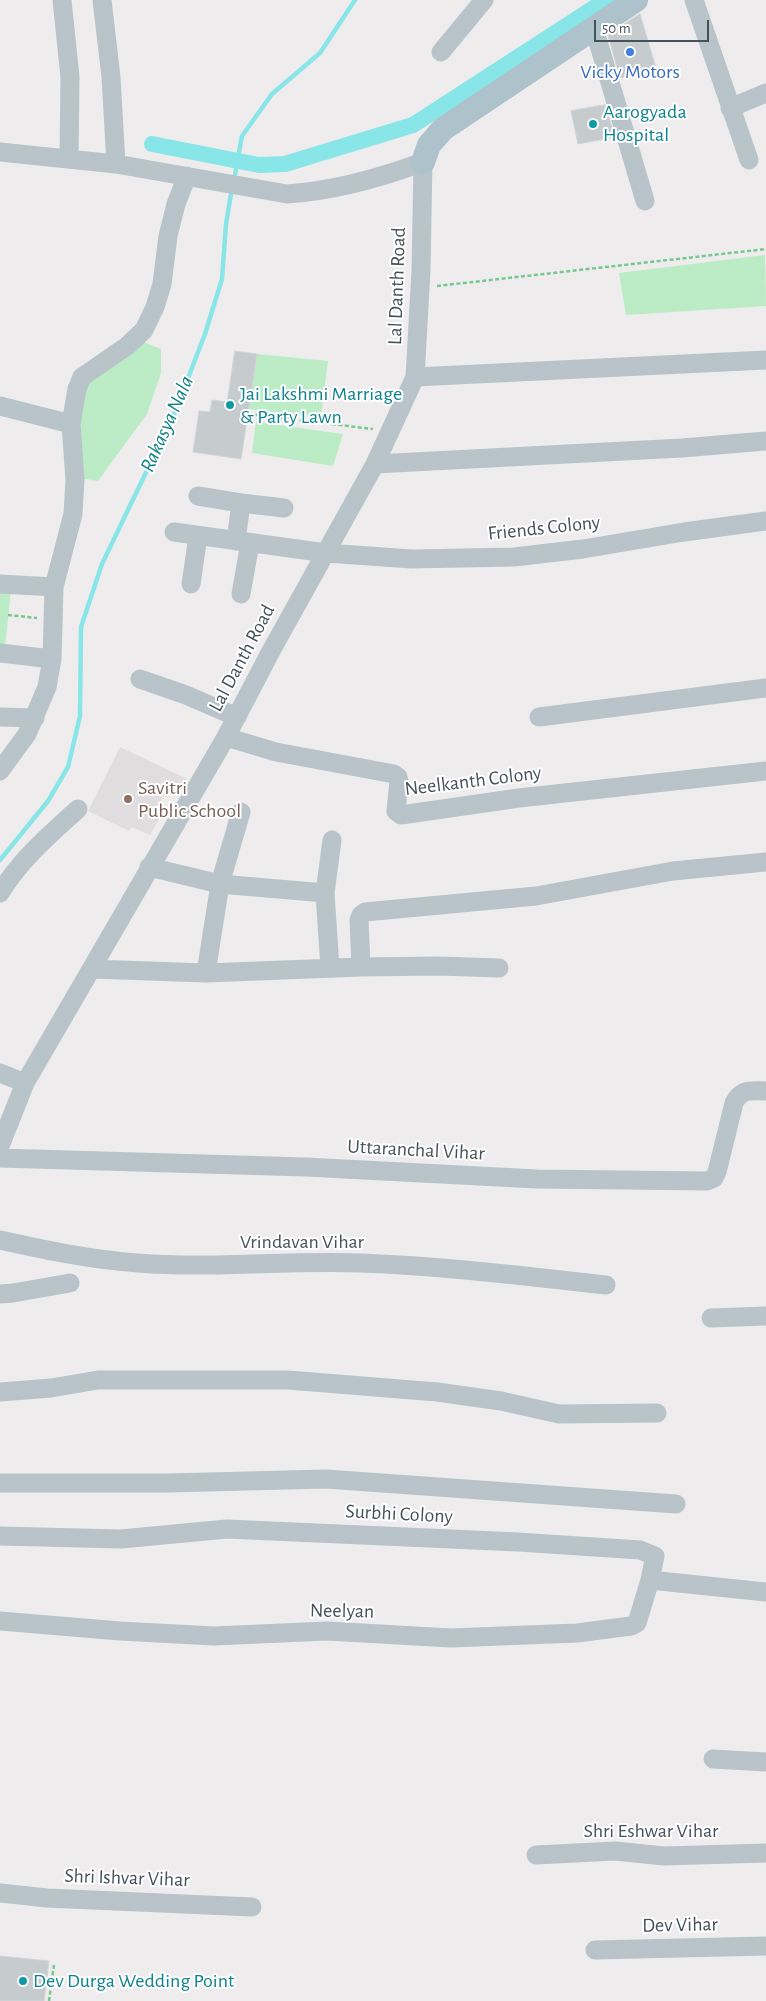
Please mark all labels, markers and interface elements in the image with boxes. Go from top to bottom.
scale bar [596,10,711,42]
text: 50 m [602,21,631,36]
marker: Vicky Motors [624,46,636,58]
place label: Vicky Motors [580,60,680,84]
place label: Aarogyada Hospital [603,100,687,147]
marker: Aarogyada Hospital [587,118,599,130]
street label: Lal Danth Road [383,227,411,345]
water label: Rakasya Nala [135,372,199,476]
place label: Jai Lakshmi Marriage & Party Lawn [240,382,402,429]
marker: Jai Lakshmi Marriage & Party Lawn [224,399,236,411]
street label: Friends Colony [487,510,601,546]
street label: Lal Danth Road [204,600,280,716]
street label: Neelkanth Colony [403,761,543,801]
place label: Savitri Public School [138,776,241,823]
marker: Savitri Public School [122,793,134,805]
street label: Uttaranchal Vihar [347,1134,485,1166]
street label: Vrindavan Vihar [240,1230,364,1254]
street label: Surbhi Colony [345,1499,453,1529]
street label: Neelyan [310,1598,374,1624]
street label: Shri Eshwar Vihar [583,1819,719,1843]
street label: Shri Ishvar Vihar [64,1864,190,1892]
street label: Dev Vihar [642,1912,718,1938]
place label: Dev Durga Wedding Point [33,1969,234,1993]
marker: Dev Durga Wedding Point [17,1975,29,1987]

